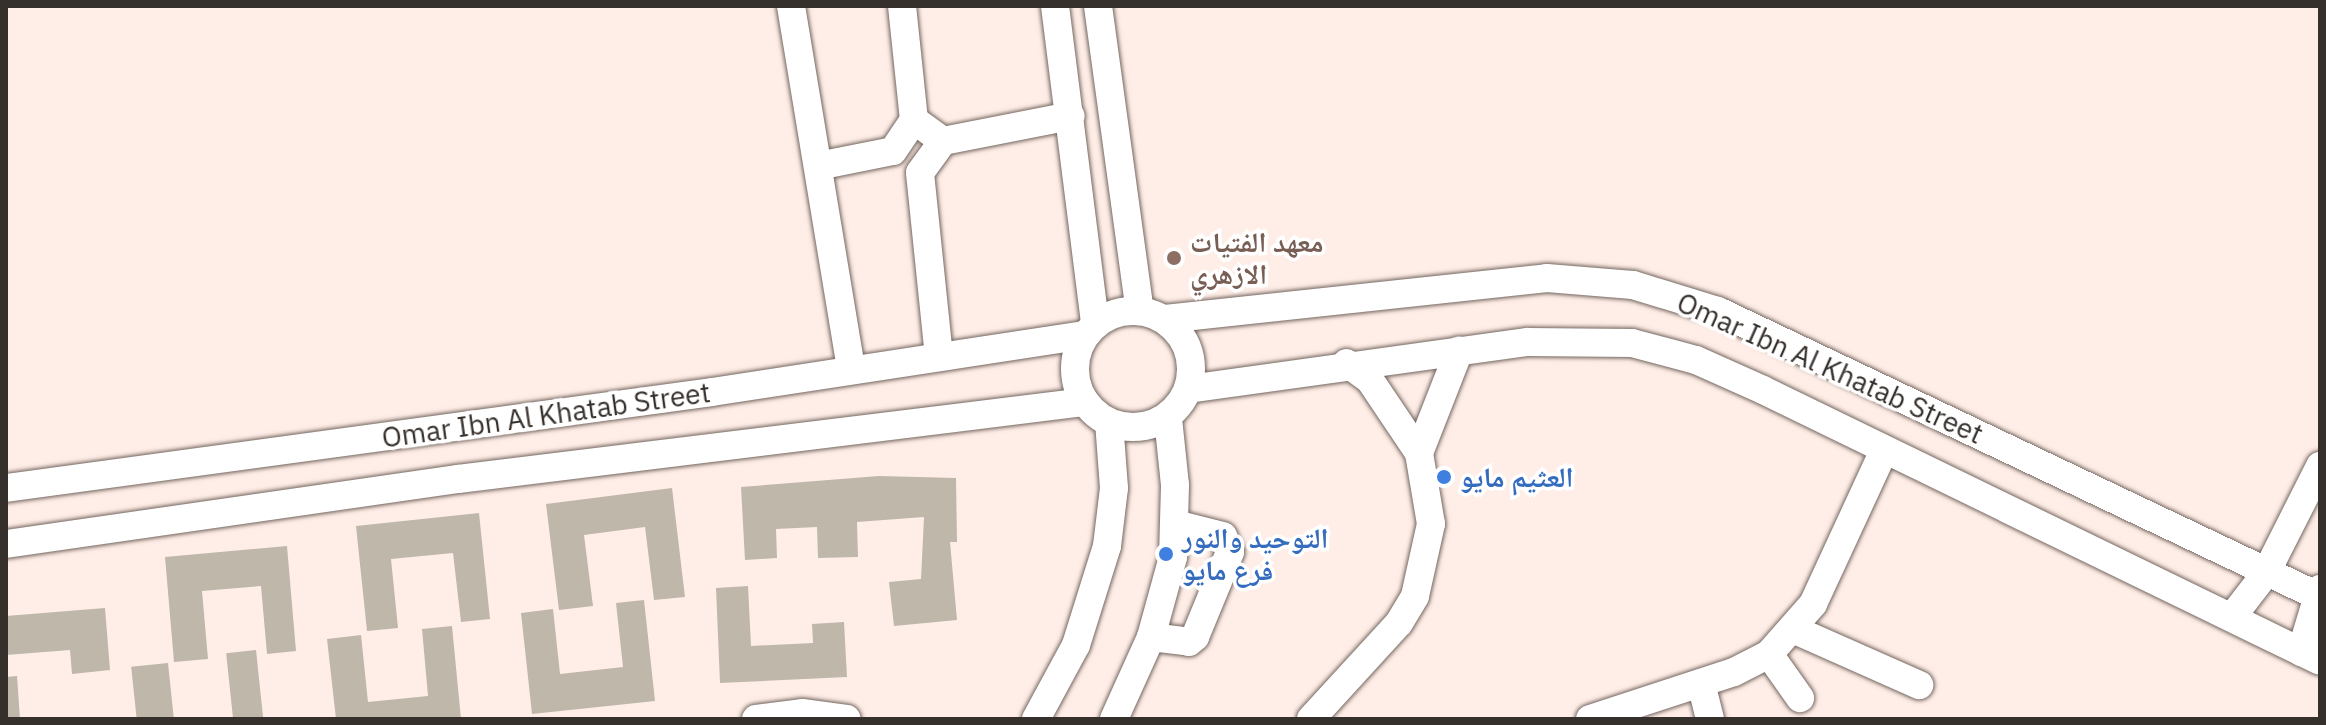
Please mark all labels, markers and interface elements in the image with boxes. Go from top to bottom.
place label: معهد الفتيات الازهري [1190,225,1323,291]
marker: معهد الفتيات الازهري [1165,249,1183,267]
street label: Omar Ibn Al Khatab Street [1672,285,1988,451]
street label: Omar Ibn Al Khatab Street [380,375,712,455]
place label: العثيم مايو [1460,460,1573,494]
marker: العثيم مايو [1435,468,1453,486]
place label: التوحيد والنور فرع مايو [1182,521,1329,587]
marker: التوحيد والنور فرع مايو [1157,545,1175,563]

